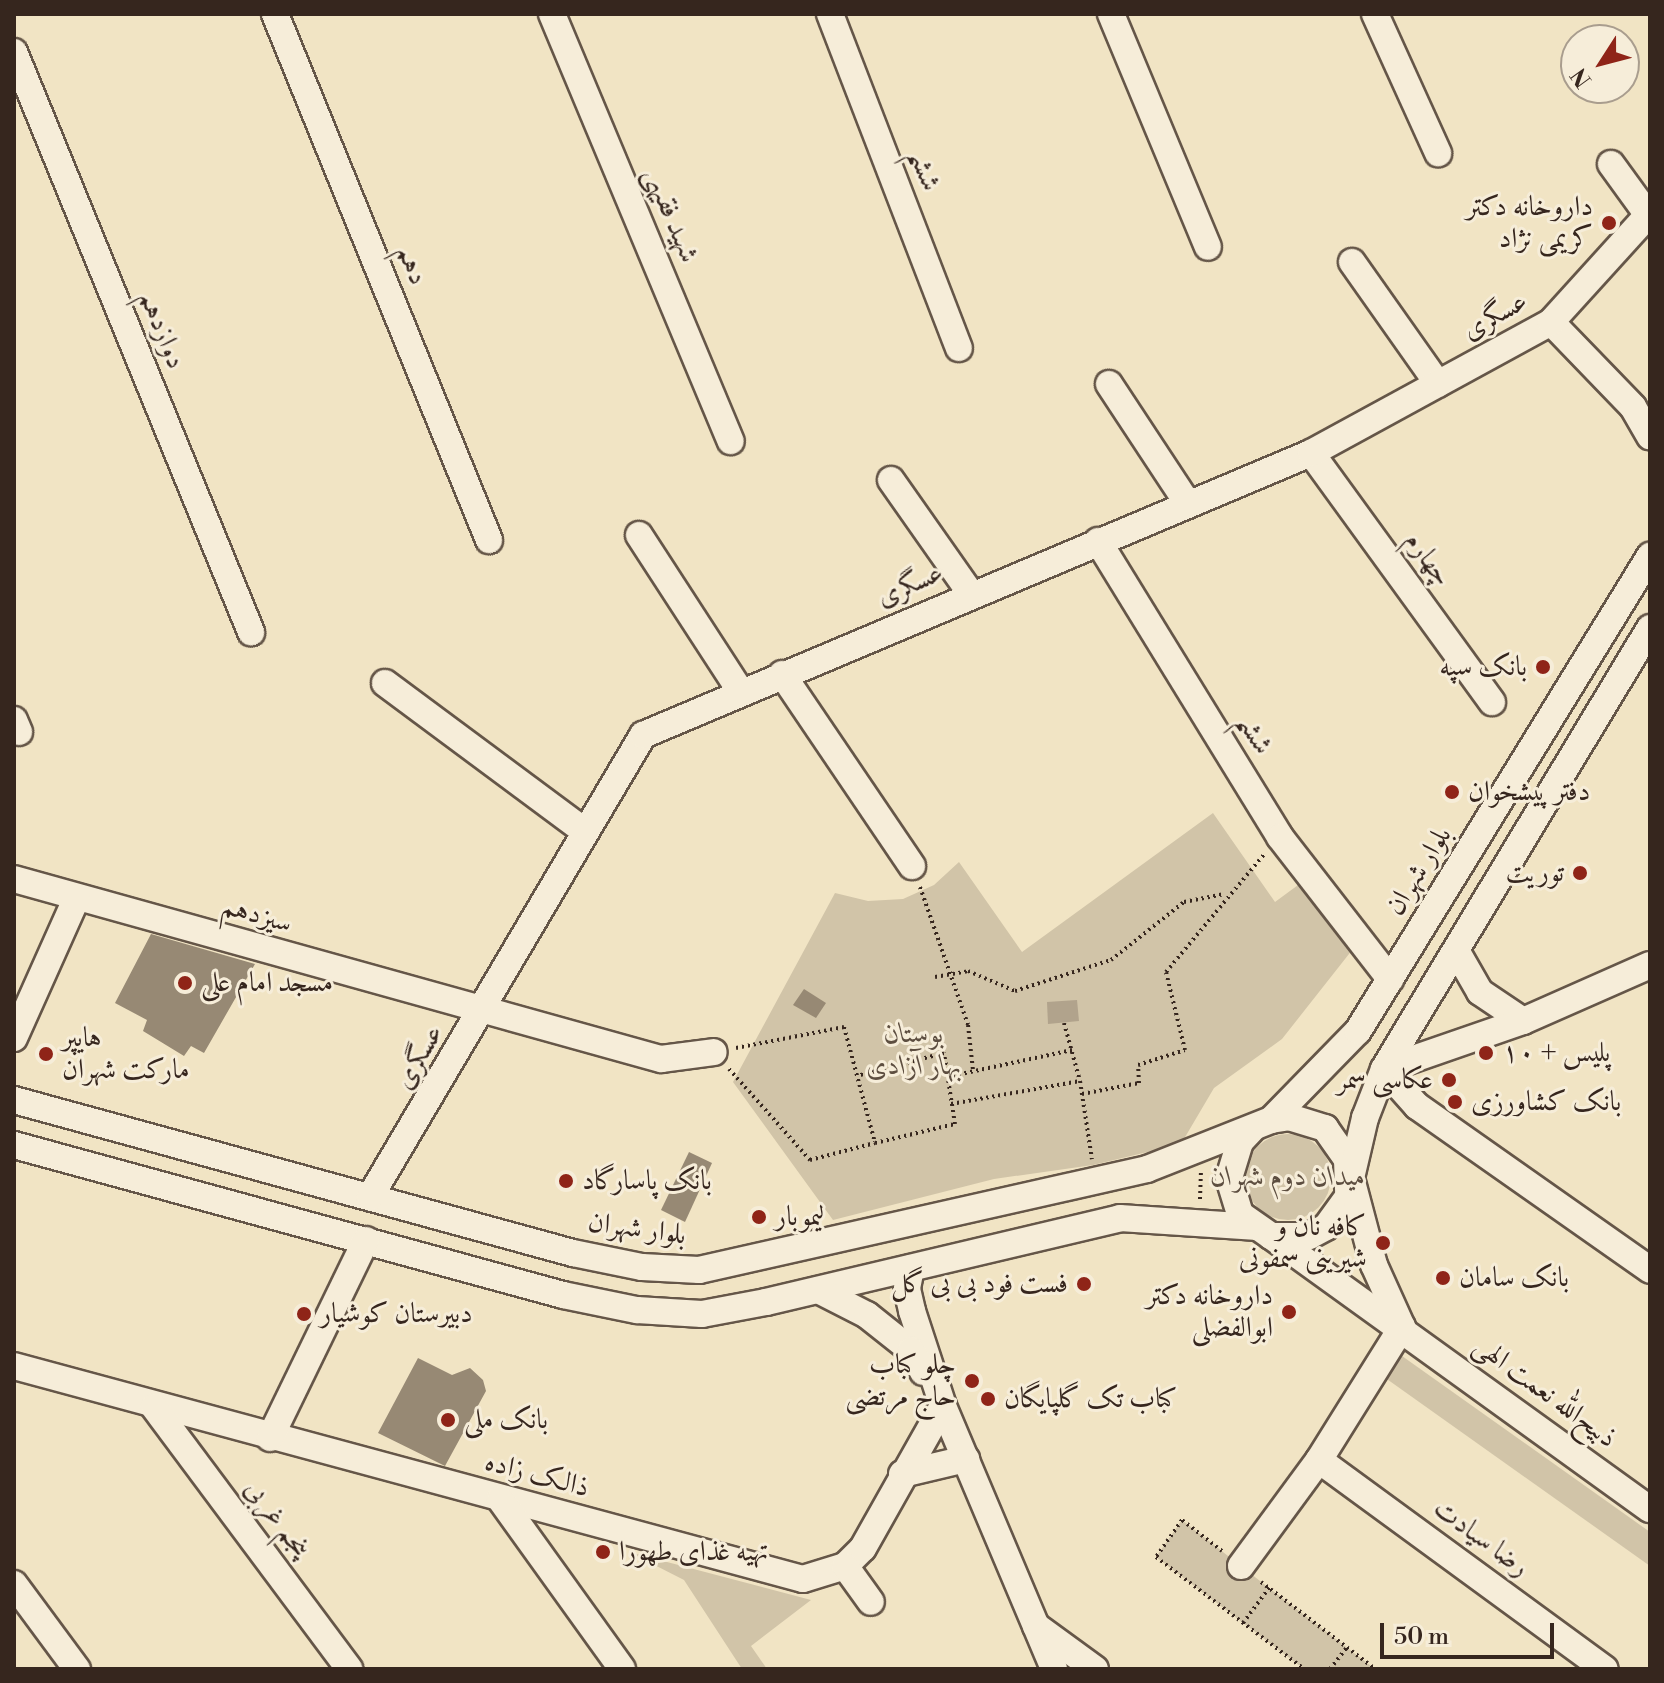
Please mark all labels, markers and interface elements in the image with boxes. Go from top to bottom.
north arrow [1560,24,1640,104]
text: N [1566,62,1598,92]
street label: ششم [901,144,947,196]
street label: شهید فقیهی [636,162,706,268]
place label: داروخانه دکتر کریمی نژاد [1466,190,1593,256]
marker: داروخانه دکتر کریمی نژاد [1600,214,1618,232]
street label: دهم [389,240,435,290]
street label: عسگری [1457,285,1533,347]
street label: دوازدهم [131,286,193,374]
street label: چهارم [1397,525,1459,593]
street label: عسگری [872,556,948,614]
place label: بانک سپه [1439,650,1527,684]
marker: بانک سپه [1534,658,1552,676]
street label: ششم [1229,707,1279,761]
place label: دفتر پیشخوان [1468,775,1590,809]
marker: دفتر پیشخوان [1443,783,1461,801]
street label: بلوار شهران [1379,820,1459,922]
place label: توریت [1506,856,1564,890]
marker: توریت [1571,864,1589,882]
street label: سیزدهم [218,889,296,941]
place label: مسجد امام علی [201,966,333,1000]
marker: مسجد امام علی [176,974,194,992]
park label: بوستان بهار آزادی [866,1017,962,1083]
street label: عسگری [387,1019,451,1095]
place label: هایپر مارکت شهران [62,1021,190,1087]
place label: پلیس + ۱۰ [1502,1036,1610,1070]
marker: پلیس + ۱۰ [1477,1044,1495,1062]
marker: هایپر مارکت شهران [37,1045,55,1063]
place label: عکاسی سمر [1337,1063,1433,1097]
marker: عکاسی سمر [1440,1071,1458,1089]
place label: بانک کشاورزی [1471,1085,1621,1119]
marker: بانک کشاورزی [1446,1093,1464,1111]
park label: میدان دوم شهران [1210,1160,1366,1194]
place label: بانک پاسارگاد [582,1164,712,1198]
marker: بانک پاسارگاد [557,1172,575,1190]
place label: لیموبار [775,1200,824,1234]
street label: بلوار شهران [586,1206,688,1252]
marker: لیموبار [750,1208,768,1226]
place label: کافه نان و شیرینی سمفونی [1239,1210,1367,1276]
marker: کافه نان و شیرینی سمفونی [1374,1234,1392,1252]
place label: بانک سامان [1459,1261,1569,1295]
place label: فست فود بی بی گل [891,1267,1068,1301]
marker: بانک سامان [1434,1269,1452,1287]
marker: فست فود بی بی گل [1075,1275,1093,1293]
place label: داروخانه دکتر ابوالفضلی [1146,1279,1273,1345]
place label: دبیرستان کوشیار [320,1297,473,1331]
marker: داروخانه دکتر ابوالفضلی [1280,1303,1298,1321]
marker: دبیرستان کوشیار [295,1305,313,1323]
street label: ذبیح‌الله نعمت الهی [1467,1329,1623,1455]
place label: چلو کباب حاج مرتضی [845,1348,956,1414]
marker: چلو کباب حاج مرتضی [963,1372,981,1390]
place label: کباب تک گلپایگان [1004,1382,1177,1416]
marker: کباب تک گلپایگان [979,1390,997,1408]
place label: بانک ملی [464,1403,548,1437]
marker: بانک ملی [439,1411,457,1429]
street label: ذالک زاده [481,1445,593,1505]
street label: پنجم غربی [237,1473,317,1565]
street label: رضا سیادت [1426,1492,1536,1584]
place label: تهیه غذای طهورا [619,1535,768,1569]
marker: تهیه غذای طهورا [594,1543,612,1561]
scale bar [1384,1607,1558,1657]
text: 50 m [1394,1622,1449,1652]

